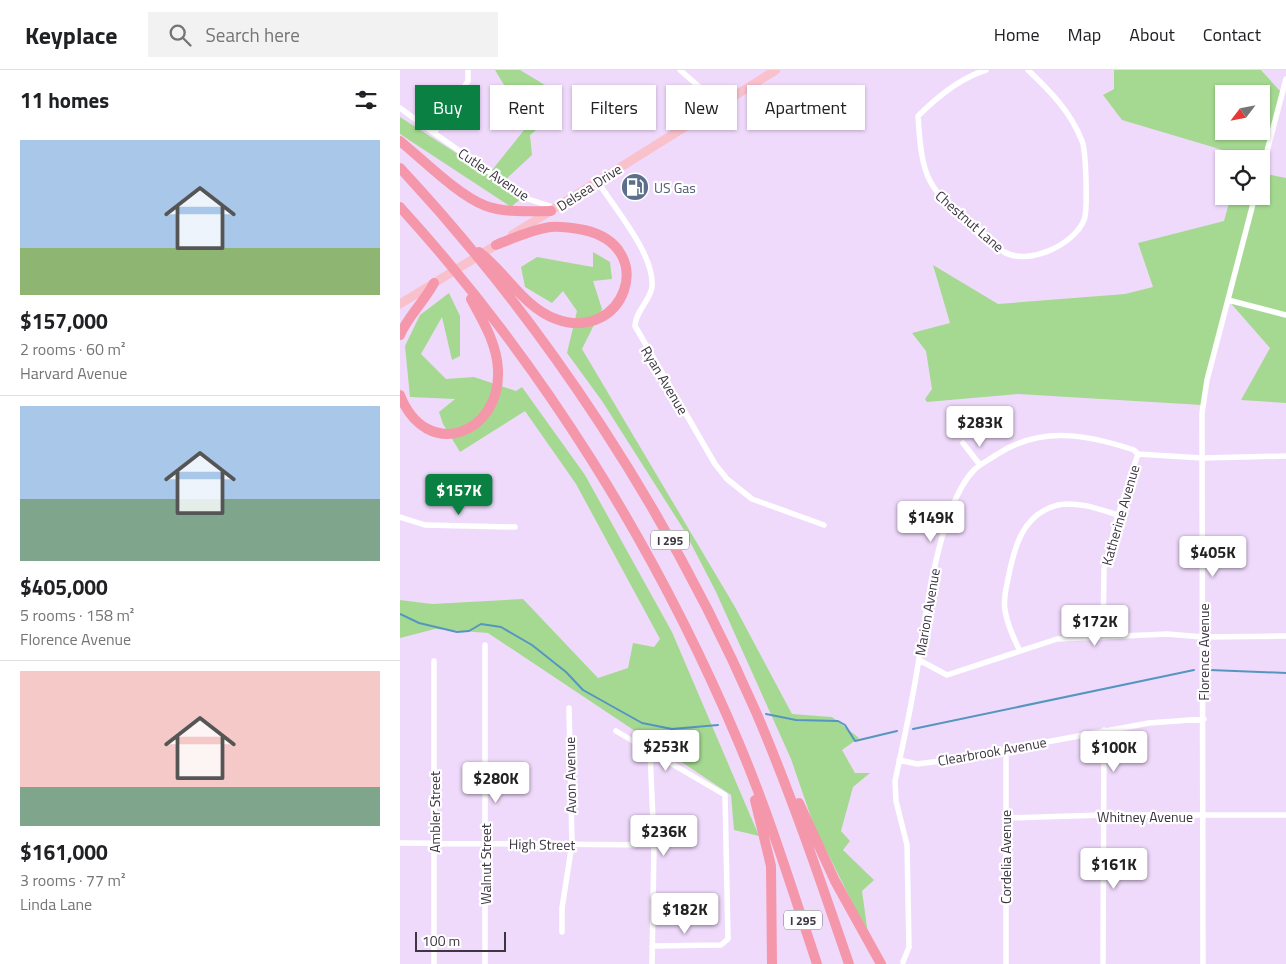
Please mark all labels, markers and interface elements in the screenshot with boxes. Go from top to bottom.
search box [148,12,498,57]
text: Keyplace [25,17,118,53]
text: Search here [206,20,300,49]
icon: search [166,21,194,49]
text: Home [994,21,1040,48]
text: Map [1068,21,1101,48]
text: About [1129,21,1175,48]
text: Contact [1203,21,1261,48]
text: 11 homes [20,84,109,116]
chip: Buy [415,85,480,130]
chip: Rent [490,85,562,130]
chip: Filters [572,85,656,130]
chip: New [666,85,737,130]
chip: Apartment [747,85,865,130]
north arrow [1215,85,1270,140]
map controls [1215,85,1270,205]
icon: filters [352,86,380,114]
street label: Cutler Avenue [454,142,534,206]
button: locate [1215,150,1270,205]
street label: Delsea Drive [552,158,626,216]
fuel station icon: US Gas [620,172,650,202]
icon: home [155,173,245,263]
place label: US Gas [654,177,696,198]
street label: Chestnut Lane [931,185,1009,257]
text: $157,000 [20,305,108,337]
text: 2 rooms · 60 m² [20,337,125,361]
street label: Ryan Avenue [636,342,694,418]
text: Harvard Avenue [20,361,127,385]
pin: $283K [945,406,1015,448]
text: $283K [957,410,1003,434]
icon: home [155,438,245,528]
street label: Katherine Avenue [1096,462,1144,568]
pin: $157K [424,474,494,516]
text: $157K [436,478,482,502]
pin: $149K [896,500,966,543]
text: $149K [908,505,954,529]
road number: I 295 [651,530,689,550]
pin: $405K [1178,536,1248,578]
text: $405K [1190,540,1236,564]
street label: Marion Avenue [909,567,945,657]
text: $405,000 [20,571,108,603]
text: 5 rooms · 158 m² [20,603,134,627]
street label: Florence Avenue [1193,603,1214,701]
pin: $172K [1060,604,1130,647]
text: $172K [1072,609,1118,633]
text: Florence Avenue [20,627,131,651]
icon: home [155,703,245,793]
pin: $253K [631,730,701,772]
pin: $100K [1079,730,1149,773]
street label: Clearbrook Avenue [936,731,1048,771]
text: $253K [643,734,689,758]
text: $100K [1091,735,1137,759]
street label: Avon Avenue [559,737,581,813]
pin: $280K [461,762,531,804]
text: $280K [473,766,519,790]
street label: Ambler Street [424,771,445,853]
street label: Whitney Avenue [1097,806,1193,827]
street label: Cordelia Avenue [995,810,1016,904]
pin: $236K [629,814,699,857]
text: $236K [641,819,687,843]
street label: Walnut Street [475,823,496,905]
street label: High Street [509,833,575,855]
text: $161,000 [20,836,108,868]
pin: $161K [1079,848,1149,890]
text: $161K [1091,852,1137,876]
text: 3 rooms · 77 m² [20,868,125,892]
text: Linda Lane [20,892,92,916]
pin: $182K [650,892,720,935]
text: $182K [662,897,708,921]
road number: I 295 [784,910,822,930]
scale bar [415,929,506,952]
text: 100 m [422,930,460,951]

